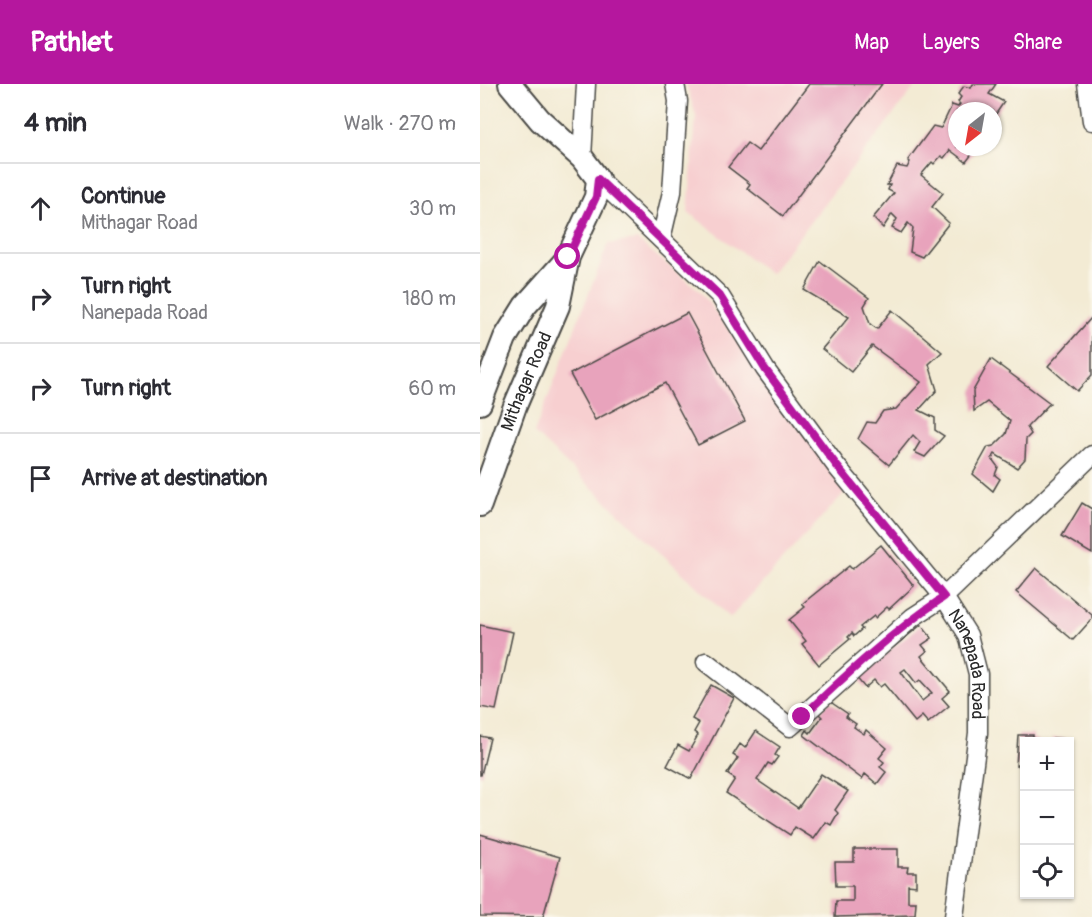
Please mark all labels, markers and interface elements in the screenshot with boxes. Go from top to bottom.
text: Pathlet [30,25,113,60]
text: Map [854,29,889,56]
text: Layers [922,29,980,56]
text: Share [1013,29,1062,56]
north arrow [948,102,1002,156]
text: 4 min [24,107,87,139]
text: Walk · 270 m [344,111,456,136]
text: Continue [81,182,165,210]
icon: ahead [24,192,57,225]
text: 30 m [409,196,456,221]
text: Mithagar Road [81,210,198,235]
route start [554,243,580,269]
text: Turn right [81,272,171,300]
icon: right [24,282,57,315]
text: 180 m [402,286,456,311]
text: Nanepada Road [81,300,208,325]
street label: Mithagar Road [496,328,557,434]
icon: right [24,372,57,405]
text: Turn right [81,374,171,402]
text: 60 m [409,376,456,401]
icon: arrive [24,462,57,495]
text: Arrive at destination [81,464,267,492]
street label: Nanepada Road [943,604,990,719]
route end [788,703,814,729]
map controls [1020,737,1074,899]
button: + [1020,737,1074,791]
button: − [1020,791,1074,845]
button: locate [1020,845,1074,899]

